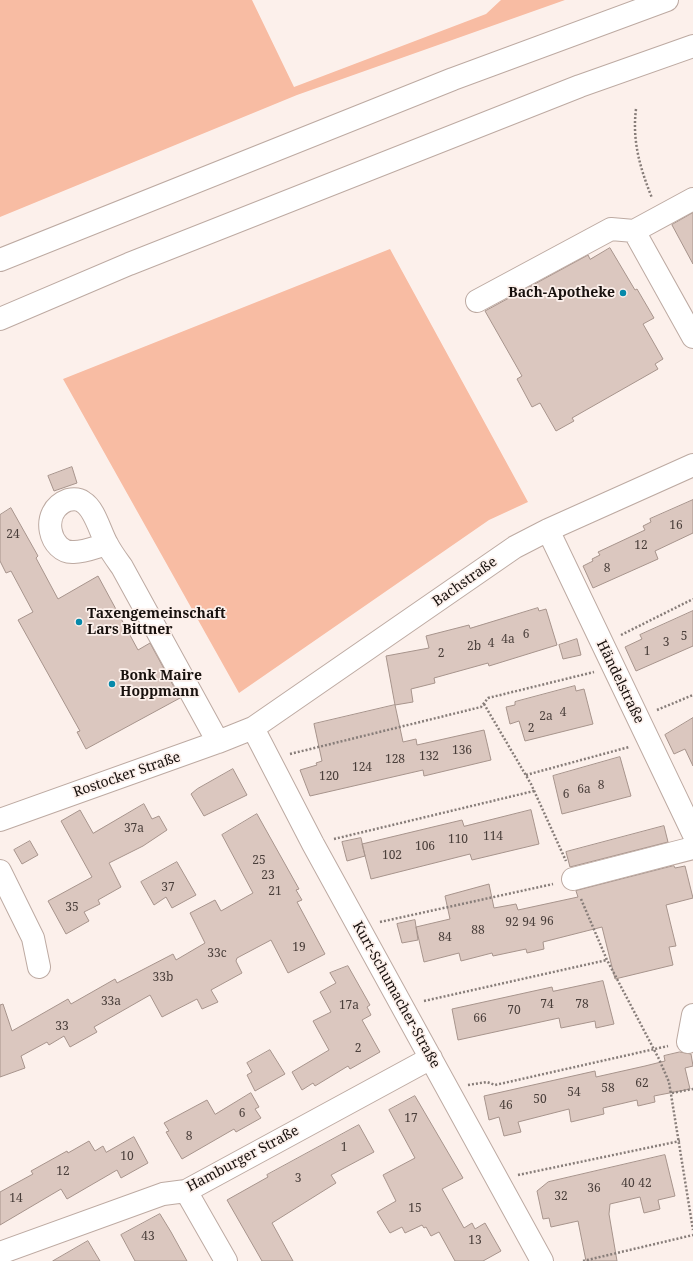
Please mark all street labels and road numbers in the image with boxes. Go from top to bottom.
street label: Bachstraße [430,554,500,610]
street label: Händelstraße [593,638,647,726]
street label: Rostocker Straße [71,749,183,801]
street label: Kurt-Schumacher-Straße [349,919,443,1071]
street label: Hamburger Straße [184,1122,302,1196]

